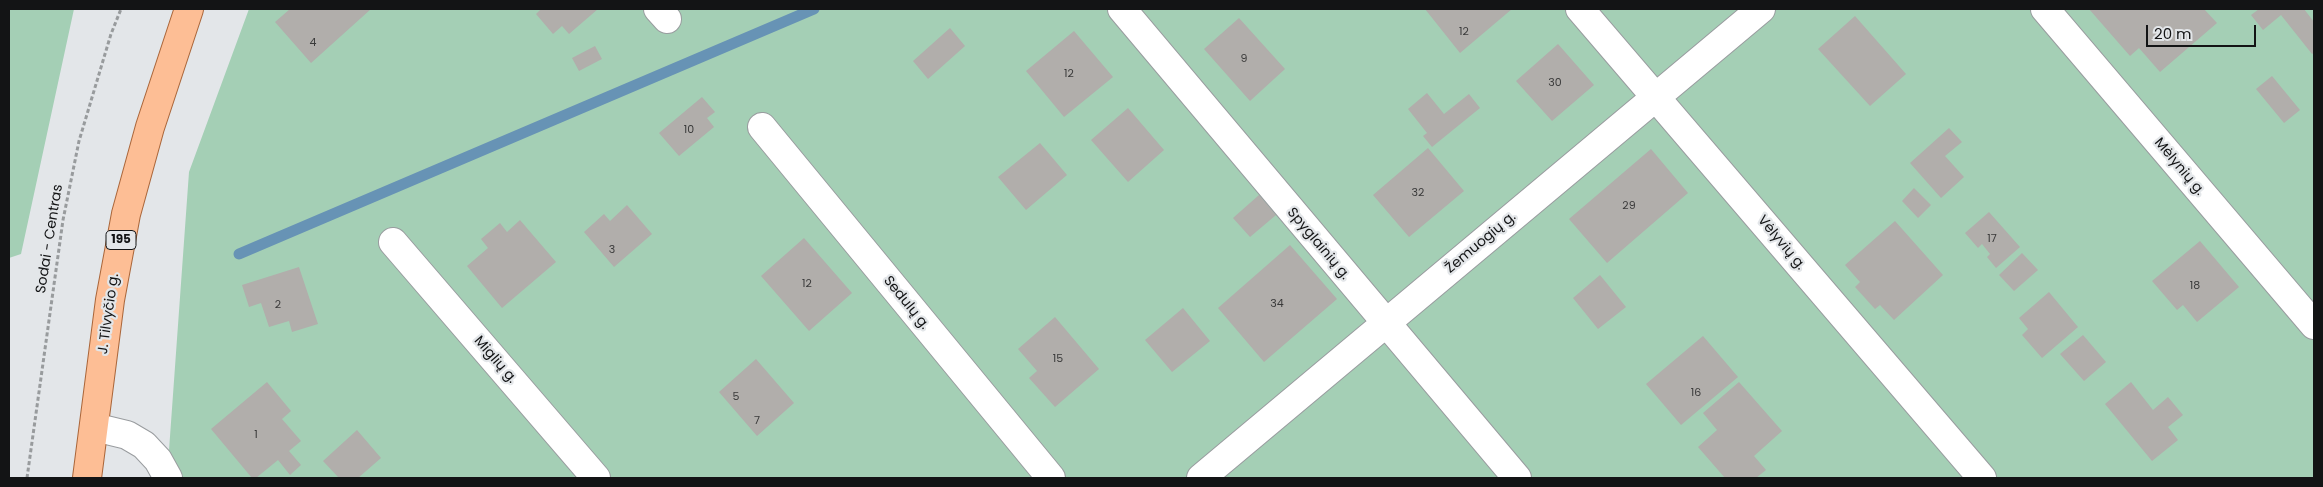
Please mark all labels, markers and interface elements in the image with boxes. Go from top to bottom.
scale bar [2148,15,2258,47]
text: 20 m [2154,23,2192,44]
house number: 12 [1459,25,1469,39]
house number: 4 [310,36,316,50]
house number: 9 [1241,52,1247,66]
house number: 12 [1064,67,1074,81]
house number: 30 [1548,76,1562,90]
house number: 10 [684,123,694,137]
street label: Mėlynių g. [2150,135,2208,199]
street label: Sodai - Centras [33,183,67,295]
house number: 32 [1412,186,1424,200]
house number: 29 [1622,199,1636,213]
street label: Spyglainių g. [1283,205,1353,283]
street label: Žemuogių g. [1442,209,1520,277]
street label: Vėlyvių g. [1753,212,1809,274]
road number: 195 [106,230,136,250]
house number: 17 [1987,232,1997,246]
house number: 3 [609,243,615,257]
street label: J. Tilvyčio g. [95,273,123,355]
street label: Sedulų g. [879,273,933,333]
house number: 12 [802,277,812,291]
house number: 18 [2190,279,2200,293]
house number: 34 [1270,297,1284,311]
house number: 2 [275,298,281,312]
street label: Miglių g. [470,333,520,387]
house number: 15 [1053,352,1063,366]
house number: 16 [1691,386,1701,400]
house number: 5 [733,390,739,404]
house number: 7 [754,414,760,428]
house number: 1 [254,428,258,442]

